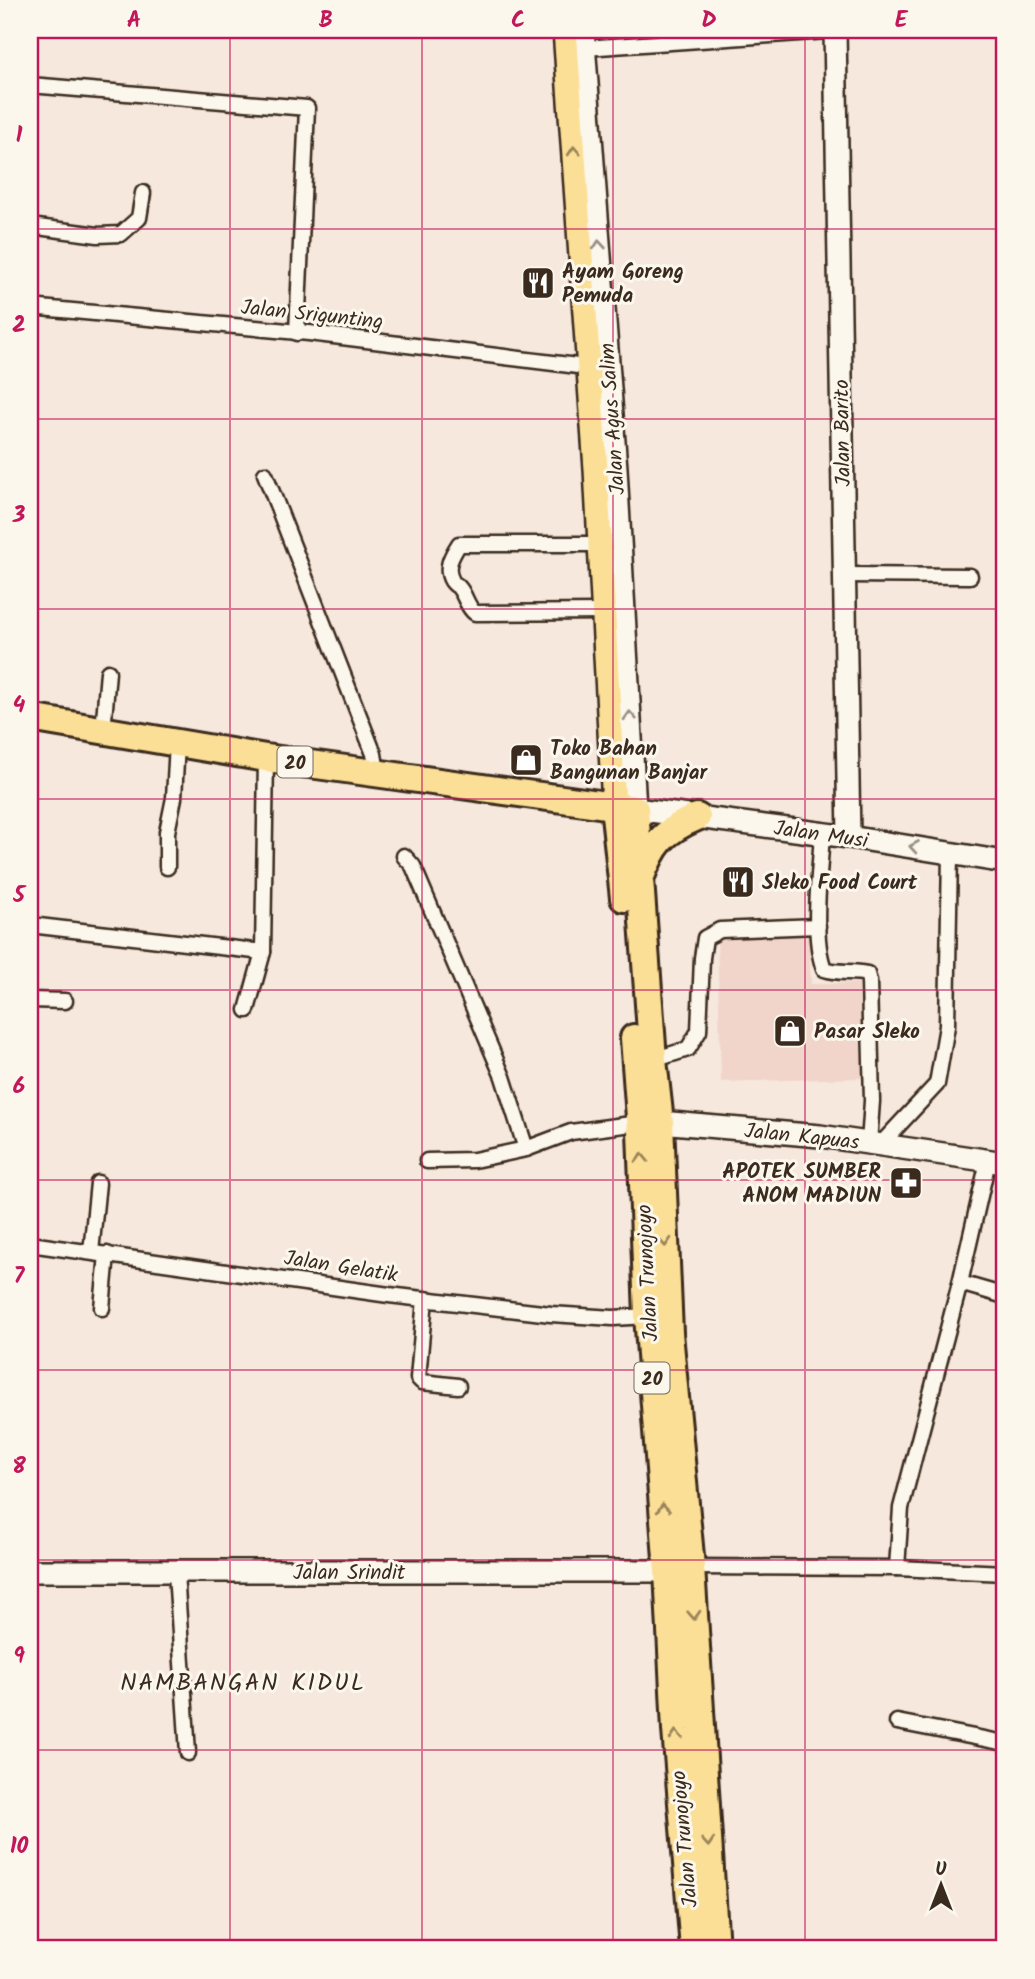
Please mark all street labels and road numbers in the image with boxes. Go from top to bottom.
street label: Jalan Srigunting [239,292,385,339]
street label: Jalan Agus Salim [592,342,635,496]
street label: Jalan Barito [826,379,861,487]
road number: 20 [278,747,312,778]
street label: Jalan Musi [772,813,871,859]
street label: Jalan Kapuas [743,1115,861,1160]
street label: Jalan Trunojoyo [628,1203,669,1342]
street label: Jalan Gelatik [282,1242,400,1293]
road number: 20 [634,1362,670,1394]
street label: Jalan Srindit [293,1557,406,1590]
street label: Jalan Trunojoyo [663,1769,708,1909]

